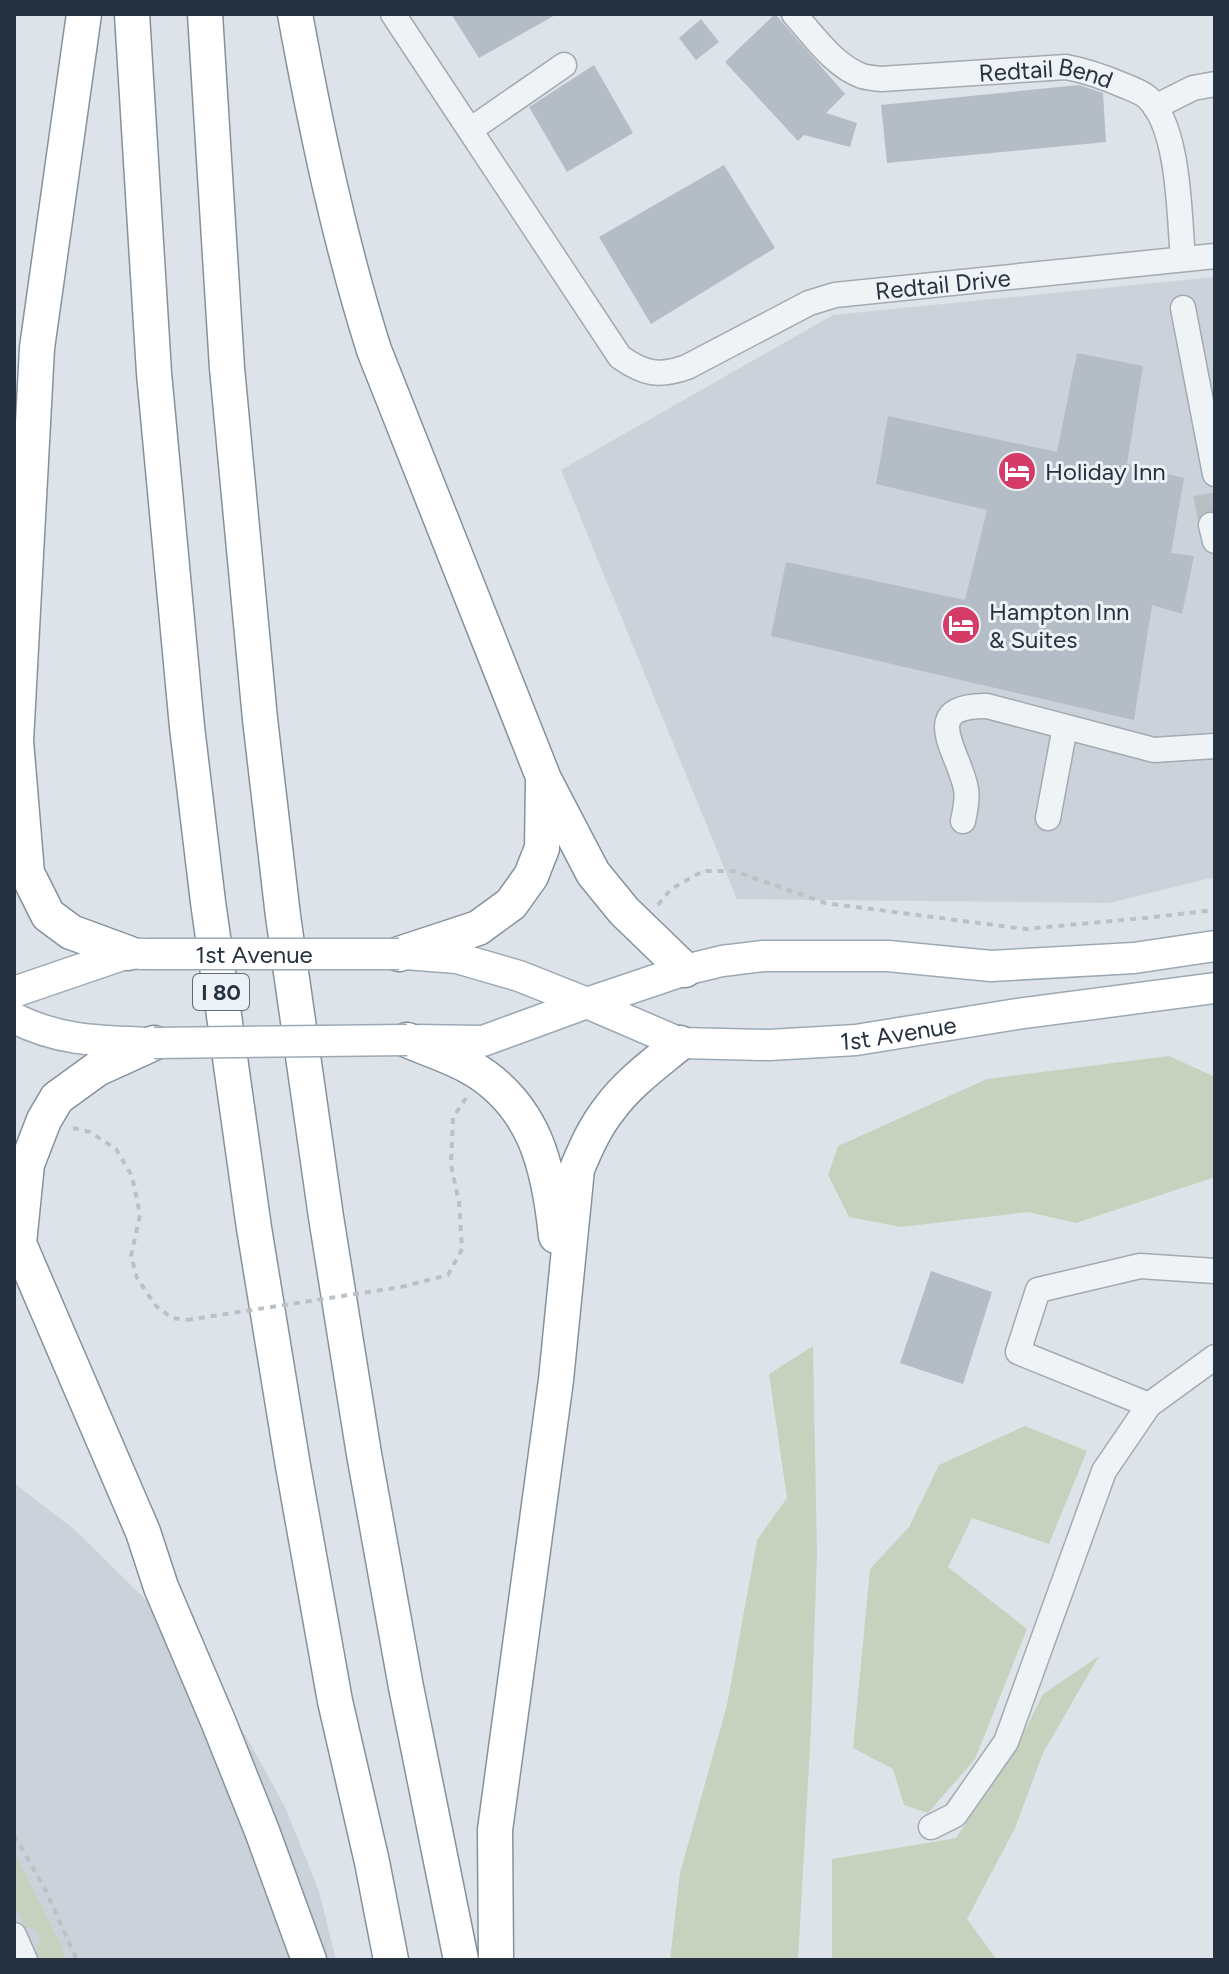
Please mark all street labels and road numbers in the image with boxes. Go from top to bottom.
street label: Redtail Bend [978,51,1117,94]
street label: Redtail Drive [874,263,1012,305]
street label: 1st Avenue [195,940,313,969]
road number: I 80 [193,974,249,1010]
street label: 1st Avenue [839,1010,958,1055]

